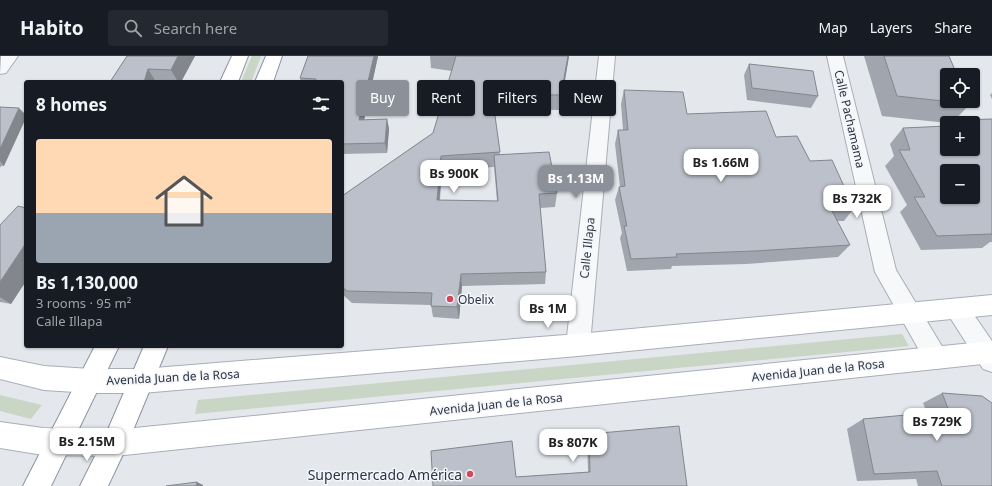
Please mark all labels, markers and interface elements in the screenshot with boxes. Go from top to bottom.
search box [108,10,388,46]
text: Habito [20,15,84,41]
icon: search [122,17,144,39]
text: Search here [154,18,237,38]
text: Map [819,18,848,37]
text: Layers [870,18,912,37]
text: Share [934,18,972,37]
street label: Calle Pachamama [830,68,870,170]
map controls [940,68,980,204]
button: locate [940,68,980,108]
chip: Buy [356,80,409,116]
chip: Rent [417,80,475,116]
chip: Filters [483,80,551,116]
chip: New [559,80,616,116]
text: 8 homes [36,93,107,116]
icon: filters [310,93,332,115]
button: + [940,116,980,156]
pin: Bs 1.66M [680,149,762,183]
text: Bs 1.66M [693,153,749,171]
pin: Bs 900K [417,160,491,194]
text: Bs 900K [429,164,479,182]
button: − [940,164,980,204]
icon: home [148,165,220,237]
pin: Bs 1.13M [535,165,617,199]
text: Bs 1.13M [548,169,604,187]
pin: Bs 732K [820,185,894,219]
text: Bs 732K [832,189,882,207]
street label: Calle Illapa [575,217,599,279]
text: Bs 1,130,000 [36,271,138,294]
place label: Obelix [458,291,495,308]
text: 3 rooms · 95 m² [36,294,131,312]
marker: Obelix [445,294,455,304]
pin: Bs 1M [520,295,576,329]
text: Bs 1M [529,299,567,317]
text: Calle Illapa [36,312,103,330]
street label: Avenida Juan de la Rosa [751,355,885,385]
street label: Avenida Juan de la Rosa [106,365,240,389]
street label: Avenida Juan de la Rosa [429,389,563,419]
pin: Bs 729K [900,408,974,442]
text: Bs 729K [912,412,962,430]
pin: Bs 2.15M [46,428,128,462]
pin: Bs 807K [536,429,610,463]
text: Bs 2.15M [59,432,115,450]
text: Bs 807K [548,433,598,451]
place label: Supermercado América [308,465,462,484]
marker: Supermercado América [465,469,475,479]

